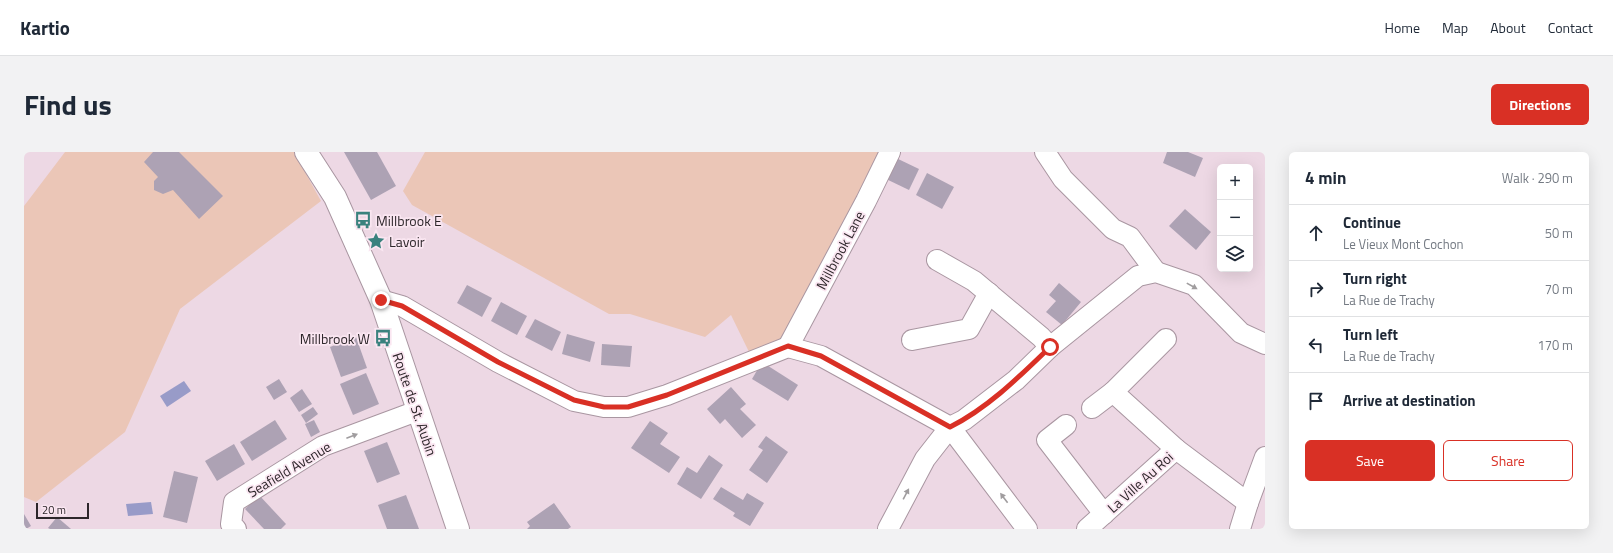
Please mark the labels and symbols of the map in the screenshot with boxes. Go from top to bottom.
street label: Millbrook Lane [810,207,870,293]
bus stop icon: Millbrook E [353,210,373,230]
place label: Millbrook E [376,210,442,231]
place icon: Lavoir [366,231,386,251]
place label: Lavoir [389,231,425,252]
one-way arrow [1186,283,1198,289]
route end [372,291,390,309]
place label: Millbrook W [300,328,370,349]
bus stop icon: Millbrook W [373,328,393,348]
route start [1041,338,1059,356]
street label: Route de St. Aubin [387,349,443,459]
one-way arrow [346,432,358,438]
street label: Seafield Avenue [243,436,335,502]
street label: La Ville Au Roi [1102,447,1178,517]
one-way arrow [903,489,910,500]
one-way arrow [999,492,1008,503]
scale bar [36,501,89,520]

